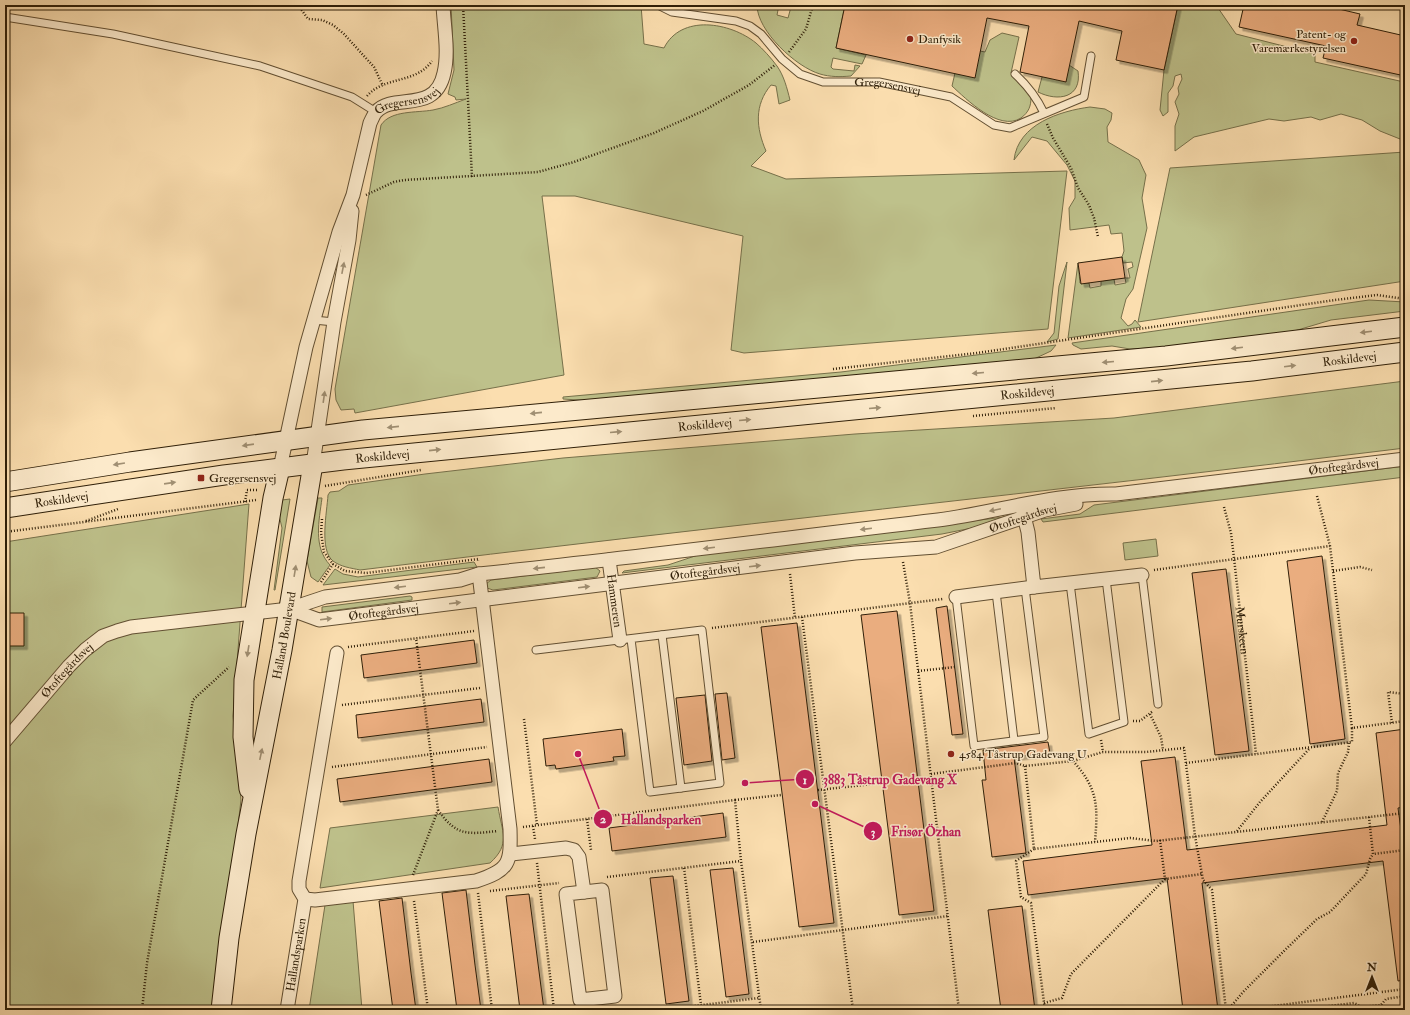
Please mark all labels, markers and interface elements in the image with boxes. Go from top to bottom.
place label: Patent- og Varemærkestyrelsen [1251,27,1347,56]
place label: Danfysik [918,32,961,47]
marker: Danfysik [905,34,915,44]
marker: Patent- og Varemærkestyrelsen [1349,36,1359,46]
street label: Gregersensvej [854,75,922,98]
street label: Gregersensvej [371,84,443,118]
one-way arrow [341,262,347,274]
one-way arrow [1360,329,1372,335]
one-way arrow [1231,345,1243,351]
street label: Roskildevej [1322,348,1377,370]
one-way arrow [1102,358,1114,365]
one-way arrow [1284,363,1296,369]
one-way arrow [972,370,985,377]
one-way arrow [1151,377,1163,384]
street label: Roskildevej [1000,383,1055,403]
one-way arrow [320,391,327,403]
one-way arrow [869,404,881,411]
one-way arrow [530,409,542,416]
street label: Roskildevej [677,414,733,435]
one-way arrow [739,417,751,423]
one-way arrow [387,423,399,430]
one-way arrow [610,429,622,435]
one-way arrow [242,442,254,448]
street label: Roskildevej [355,446,410,466]
one-way arrow [429,447,441,454]
street label: Øtoftegårdsvej [1308,455,1379,478]
one-way arrow [113,461,125,467]
place label: Gregersensvej [209,471,276,486]
marker: Gregersensvej [196,473,206,483]
one-way arrow [164,480,176,486]
street label: Roskildevej [33,488,89,511]
street label: Øtoftegårdsvej [987,500,1058,536]
one-way arrow [989,508,1001,514]
one-way arrow [860,525,872,532]
one-way arrow [703,545,715,551]
street label: Øtoftegårdsvej [669,560,741,584]
one-way arrow [748,562,761,569]
one-way arrow [532,564,545,571]
one-way arrow [292,565,298,577]
street label: Hammeren [603,573,626,628]
one-way arrow [394,584,406,591]
one-way arrow [578,584,590,590]
street label: Halland Boulevard [269,590,299,681]
street label: Øtoftegårdsvej [348,600,419,624]
one-way arrow [449,600,461,606]
street label: Murskeen [1232,606,1252,655]
one-way arrow [320,616,332,622]
street label: Øtoftegårdsvej [37,639,96,701]
one-way arrow [245,645,251,657]
place label: 4584 Tåstrup Gadevang U [959,747,1087,762]
one-way arrow [259,748,265,761]
marker: 4584 Tåstrup Gadevang U [946,749,956,759]
callout: 3883 Tåstrup Gadevang X [795,767,965,792]
text: 3883 Tåstrup Gadevang X [823,772,958,789]
text: 1 [803,773,807,788]
callout: Hallandsparken [593,807,709,832]
text: 2 [600,812,606,827]
text: Hallandsparken [621,812,701,829]
callout: Frisør Özhan [863,819,969,844]
text: Frisør Özhan [891,823,961,840]
text: 3 [871,825,876,840]
street label: Hallandsparken [283,917,309,993]
north arrow [1352,957,1392,997]
text: N [1366,961,1378,974]

